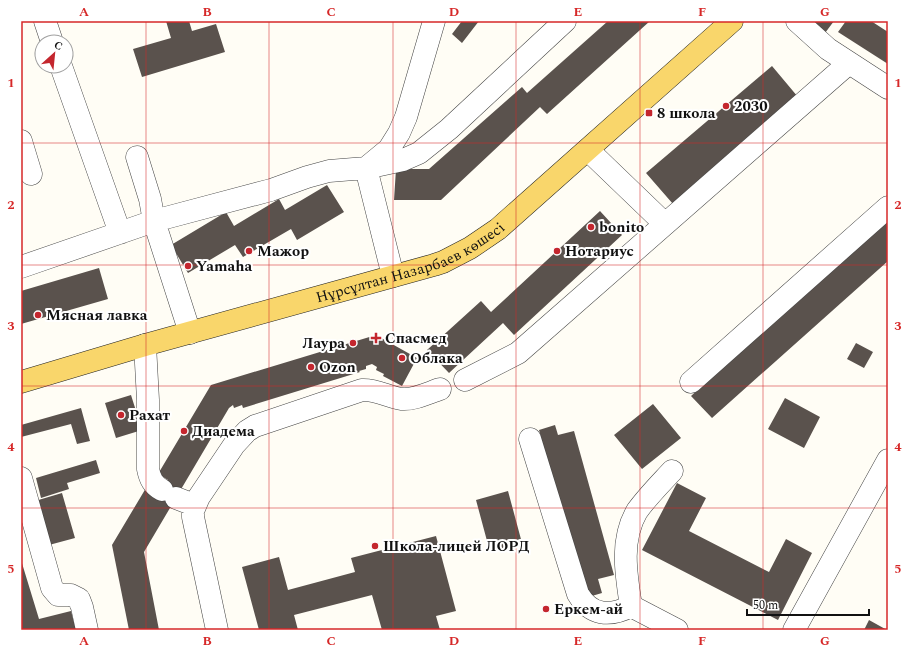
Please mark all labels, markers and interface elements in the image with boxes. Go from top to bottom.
text: A [79,2,89,22]
text: B [202,2,212,22]
text: C [326,2,336,22]
text: D [449,2,459,22]
text: E [574,2,583,22]
text: F [698,2,706,22]
text: G [820,2,830,22]
north arrow [34,34,74,74]
text: С [51,36,66,55]
text: 1 [7,73,15,93]
text: 1 [894,73,902,93]
place label: 2030 [734,95,768,118]
marker: 2030 [721,101,731,111]
place label: 8 школа [657,102,716,125]
marker: 8 школа [644,108,654,118]
text: 2 [7,195,15,215]
text: 2 [894,195,902,215]
place label: bonito [599,216,644,239]
street label: Нұрсұлтан Назарбаев көшесі [313,217,510,309]
marker: bonito [586,222,596,232]
place label: Мажор [257,240,309,263]
place label: Нотариус [565,240,634,263]
marker: Мажор [244,246,254,256]
marker: Нотариус [552,246,562,256]
place label: Yamaha [196,255,252,278]
marker: Yamaha [183,261,193,271]
place label: Мясная лавка [46,304,148,327]
marker: Мясная лавка [33,310,43,320]
text: 3 [7,316,15,336]
text: 3 [894,316,902,336]
place label: Спасмед [385,327,447,350]
place label: Лаура [303,332,345,355]
marker: Спасмед [370,332,382,344]
marker: Лаура [348,338,358,348]
place label: Облака [410,347,463,370]
marker: Облака [397,353,407,363]
place label: Ozon [319,356,356,379]
marker: Ozon [306,362,316,372]
place label: Рахат [129,404,171,427]
marker: Рахат [116,410,126,420]
place label: Диадема [192,420,255,443]
marker: Диадема [179,426,189,436]
text: 4 [7,437,15,457]
text: 4 [894,437,902,457]
place label: Школа-лицей ЛОРД [383,535,530,558]
marker: Школа-лицей ЛОРД [370,541,380,551]
text: 5 [7,559,15,579]
text: 5 [894,559,902,579]
scale bar [747,591,869,617]
text: 50 m [753,596,778,615]
place label: Еркем-ай [554,598,624,621]
marker: Еркем-ай [541,604,551,614]
text: A [79,631,89,651]
text: B [202,631,212,651]
text: C [326,631,336,651]
text: D [449,631,459,651]
text: E [574,631,583,651]
text: F [698,631,706,651]
text: G [820,631,830,651]

